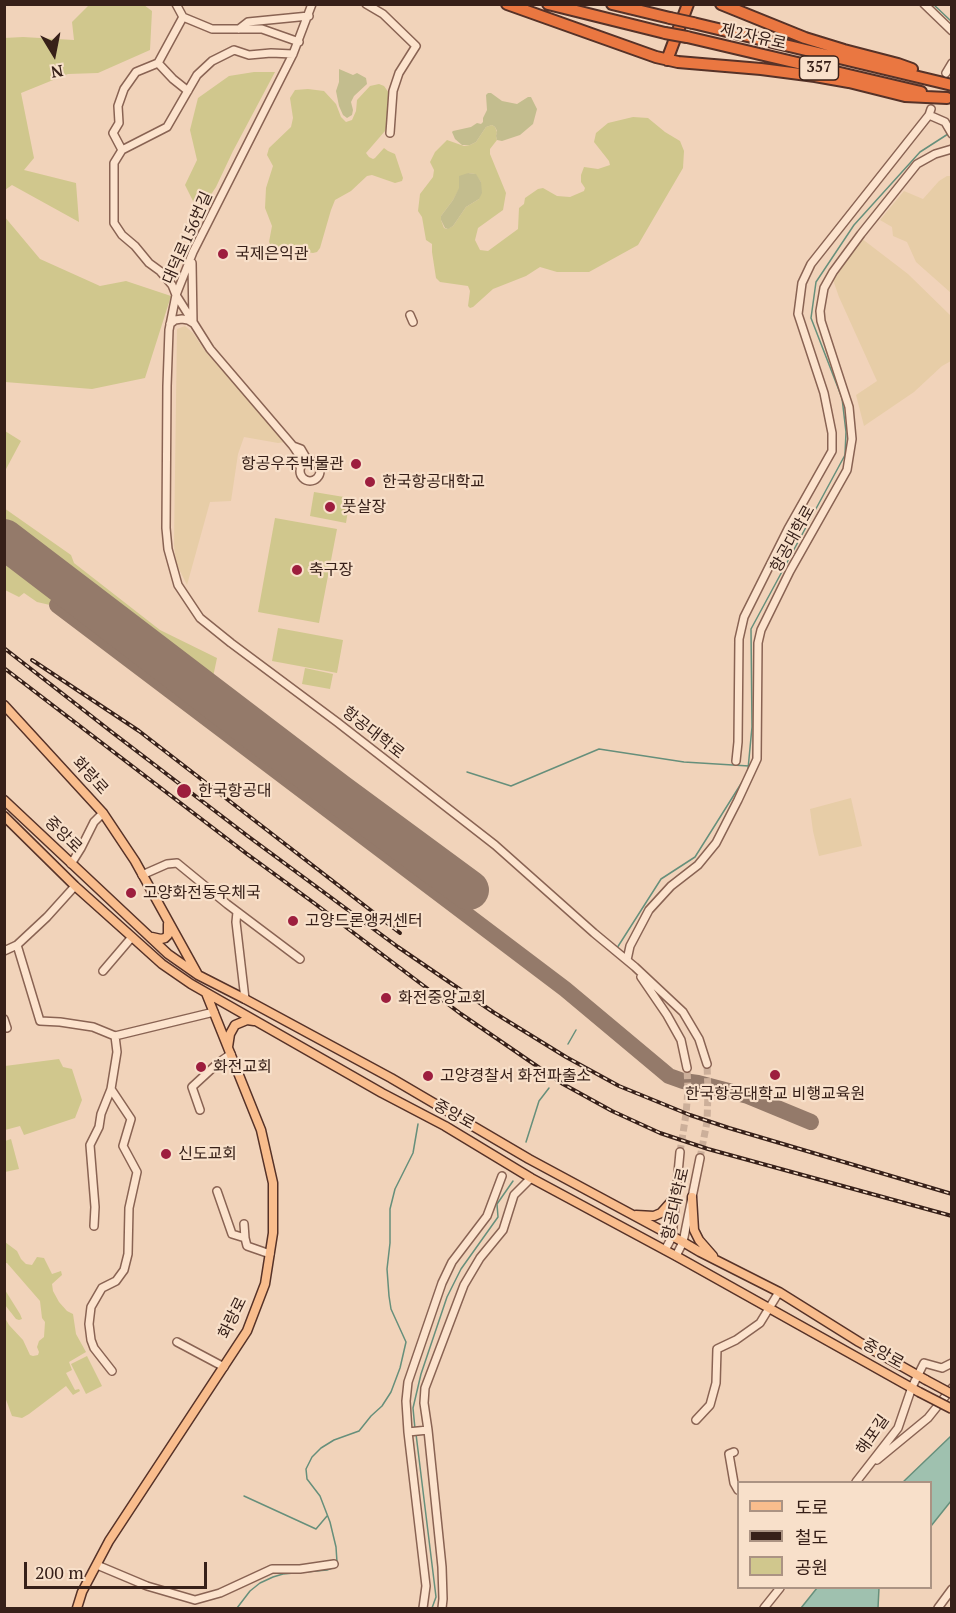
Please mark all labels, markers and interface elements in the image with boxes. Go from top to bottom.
street label: 제2자유로 [718,20,788,54]
north arrow [24,24,84,84]
road number: 357 [800,56,838,80]
text: N [49,60,65,84]
street label: 대덕로156번길 [159,189,217,287]
place label: 국제은익관 [235,244,309,264]
marker: 국제은익관 [216,247,230,261]
place label: 항공우주박물관 [241,454,344,474]
marker: 항공우주박물관 [349,457,363,471]
place label: 한국항공대학교 [382,472,485,492]
marker: 한국항공대학교 [363,475,377,489]
place label: 풋살장 [342,497,386,517]
marker: 풋살장 [323,500,337,514]
street label: 항공대학로 [767,502,819,576]
place label: 축구장 [309,560,353,580]
marker: 축구장 [290,563,304,577]
street label: 항공대학로 [338,703,408,763]
street label: 화랑로 [68,753,112,799]
place label: 한국항공대 [198,781,272,801]
marker: 한국항공대 [175,782,193,800]
street label: 중앙로 [40,813,86,857]
place label: 고양화전동우체국 [143,883,261,903]
marker: 고양화전동우체국 [124,886,138,900]
place label: 고양드론앵커센터 [305,911,423,931]
marker: 고양드론앵커센터 [286,914,300,928]
place label: 화전중앙교회 [398,988,486,1008]
marker: 화전중앙교회 [379,991,393,1005]
place label: 화전교회 [213,1057,272,1077]
marker: 화전교회 [194,1060,208,1074]
place label: 고양경찰서 화전파출소 [440,1066,591,1086]
marker: 한국항공대학교 비행교육원 [768,1068,782,1082]
marker: 고양경찰서 화전파출소 [421,1069,435,1083]
place label: 한국항공대학교 비행교육원 [685,1084,865,1104]
street label: 중앙로 [430,1096,478,1134]
place label: 신도교회 [178,1144,237,1164]
marker: 신도교회 [159,1147,173,1161]
street label: 항공대학로 [658,1166,694,1242]
street label: 화랑로 [215,1294,251,1342]
street label: 중앙로 [859,1335,907,1373]
street label: 해포길 [852,1411,894,1459]
legend [737,1481,932,1589]
text: 도로 [795,1495,828,1519]
text: 철도 [795,1525,828,1549]
scale bar [27,1550,210,1588]
text: 공원 [795,1555,828,1579]
text: 200 m [35,1560,84,1584]

